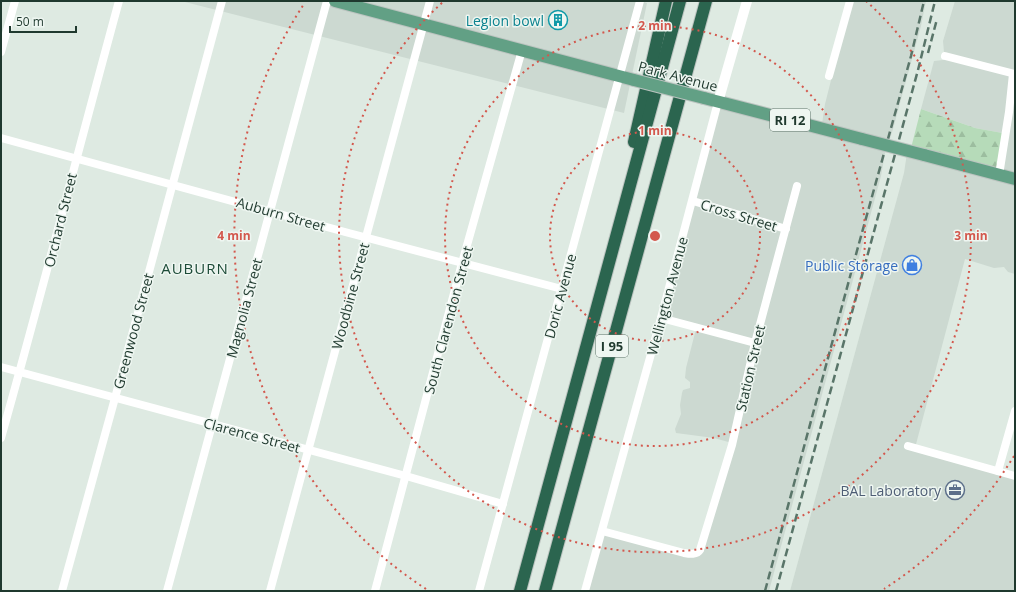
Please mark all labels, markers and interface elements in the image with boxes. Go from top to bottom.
scale bar [10,8,76,34]
building icon: Legion bowl [547,9,569,31]
place label: Legion bowl [466,11,544,30]
text: 50 m [16,13,44,30]
text: 2 min [638,17,672,34]
street label: Park Avenue [636,56,720,96]
road number: RI 12 [770,109,810,131]
text: 1 min [638,122,672,139]
street label: Orchard Street [39,171,81,269]
street label: Auburn Street [234,192,328,236]
street label: Cross Street [698,194,780,236]
text: 4 min [217,227,251,244]
text: 3 min [954,227,988,244]
centre of rings [648,229,662,243]
street label: Wellington Avenue [642,235,692,357]
street label: Woodbine Street [327,241,373,351]
street label: South Clarendon Street [419,244,477,396]
street label: Doric Avenue [540,251,580,340]
shop icon: Public Storage [901,254,923,276]
street label: Magnolia Street [222,256,266,360]
place label: Public Storage [805,256,898,275]
district label: AUBURN [161,258,229,278]
street label: Greenwood Street [108,271,158,391]
street label: Station Street [731,323,769,413]
road number: I 95 [596,335,628,357]
street label: Clarence Street [201,413,303,457]
office icon: BAL Laboratory [944,479,966,501]
place label: BAL Laboratory [840,481,942,500]

